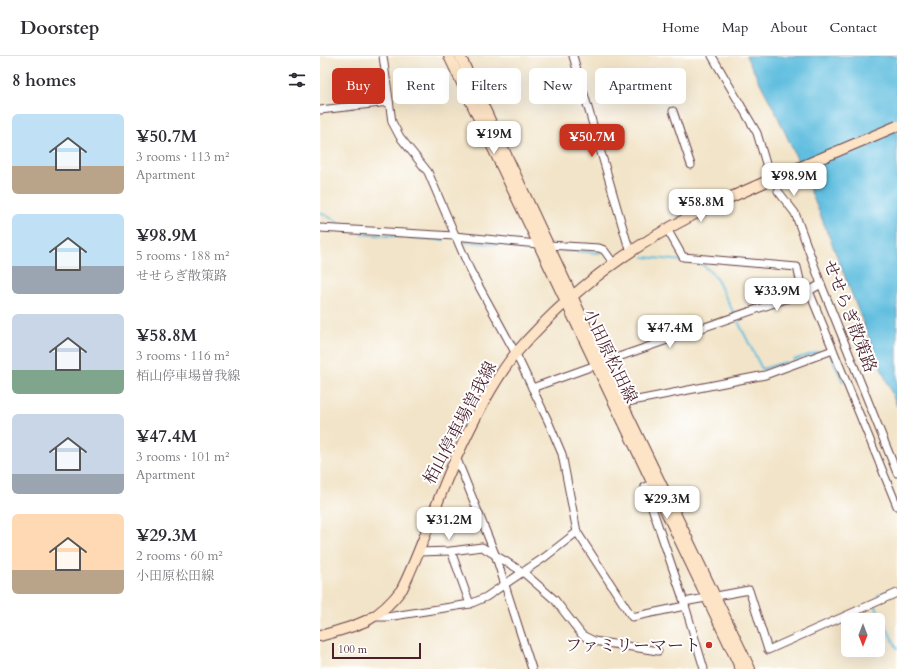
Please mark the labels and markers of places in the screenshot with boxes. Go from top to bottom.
pin: ¥19M [470,121,518,155]
pin: ¥50.7M [559,124,625,158]
pin: ¥98.9M [761,163,827,197]
pin: ¥58.8M [668,189,734,223]
pin: ¥33.9M [744,278,810,312]
pin: ¥47.4M [637,315,703,349]
pin: ¥29.3M [634,486,700,520]
pin: ¥31.2M [416,507,482,541]
place label: ファミリーマート [565,634,701,657]
marker: ファミリーマート [704,640,714,650]

